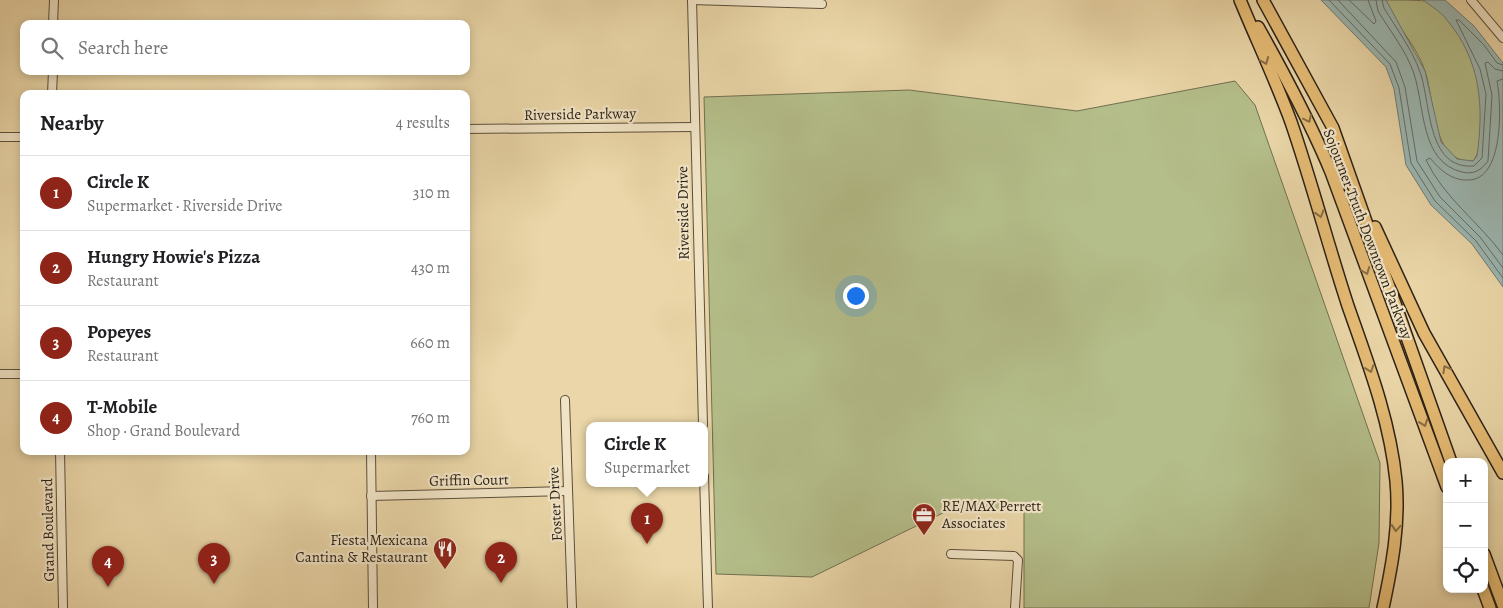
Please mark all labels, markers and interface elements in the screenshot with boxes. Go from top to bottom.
search box [20,20,470,75]
icon: search [38,34,66,62]
text: Search here [78,35,168,61]
one-way arrow [1259,56,1270,65]
street label: Riverside Parkway [524,103,636,125]
text: Nearby [40,109,103,137]
text: 4 results [396,112,450,134]
one-way arrow [1302,114,1312,123]
street label: Sojourner Truth Downtown Parkway [1319,126,1418,342]
street label: Riverside Drive [672,166,694,260]
text: Circle K [87,169,149,195]
text: 1 [53,182,59,204]
text: 310 m [413,182,450,204]
text: Supermarket · Riverside Drive [87,195,282,217]
one-way arrow [1314,210,1324,218]
text: Hungry Howie's Pizza [87,244,260,270]
text: 2 [52,257,60,279]
text: 430 m [411,257,450,279]
one-way arrow [1360,266,1370,275]
text: Restaurant [87,270,159,292]
your location [843,283,869,309]
text: Popeyes [87,319,151,345]
text: 3 [53,332,59,354]
text: 660 m [410,332,450,354]
text: Restaurant [87,345,159,367]
one-way arrow [1364,364,1374,372]
one-way arrow [1442,365,1452,374]
text: T-Mobile [87,394,157,420]
text: 4 [52,407,60,429]
text: 760 m [411,407,450,429]
one-way arrow [1418,418,1428,426]
text: Shop · Grand Boulevard [87,420,240,442]
popup [586,422,708,487]
text: Circle K [604,431,666,457]
text: Supermarket [604,457,690,479]
map controls [1443,458,1488,593]
button: + [1443,458,1488,503]
street label: Foster Drive [543,466,567,542]
street label: Griffin Court [429,469,509,491]
street label: Grand Boulevard [37,477,59,582]
place label: RE/MAX Perrett Associates [941,496,1041,533]
office icon: RE/MAX Perrett Associates [911,502,937,536]
pin: 1 [631,503,663,544]
button: − [1443,503,1488,548]
one-way arrow [1391,524,1402,532]
place label: Fiesta Mexicana Cantina & Restaurant [295,530,428,567]
restaurant icon: Fiesta Mexicana Cantina & Restaurant [432,536,458,570]
pin: 2 [485,542,517,583]
pin: 3 [198,543,230,584]
pin: 4 [92,546,124,587]
button: locate [1443,548,1488,593]

